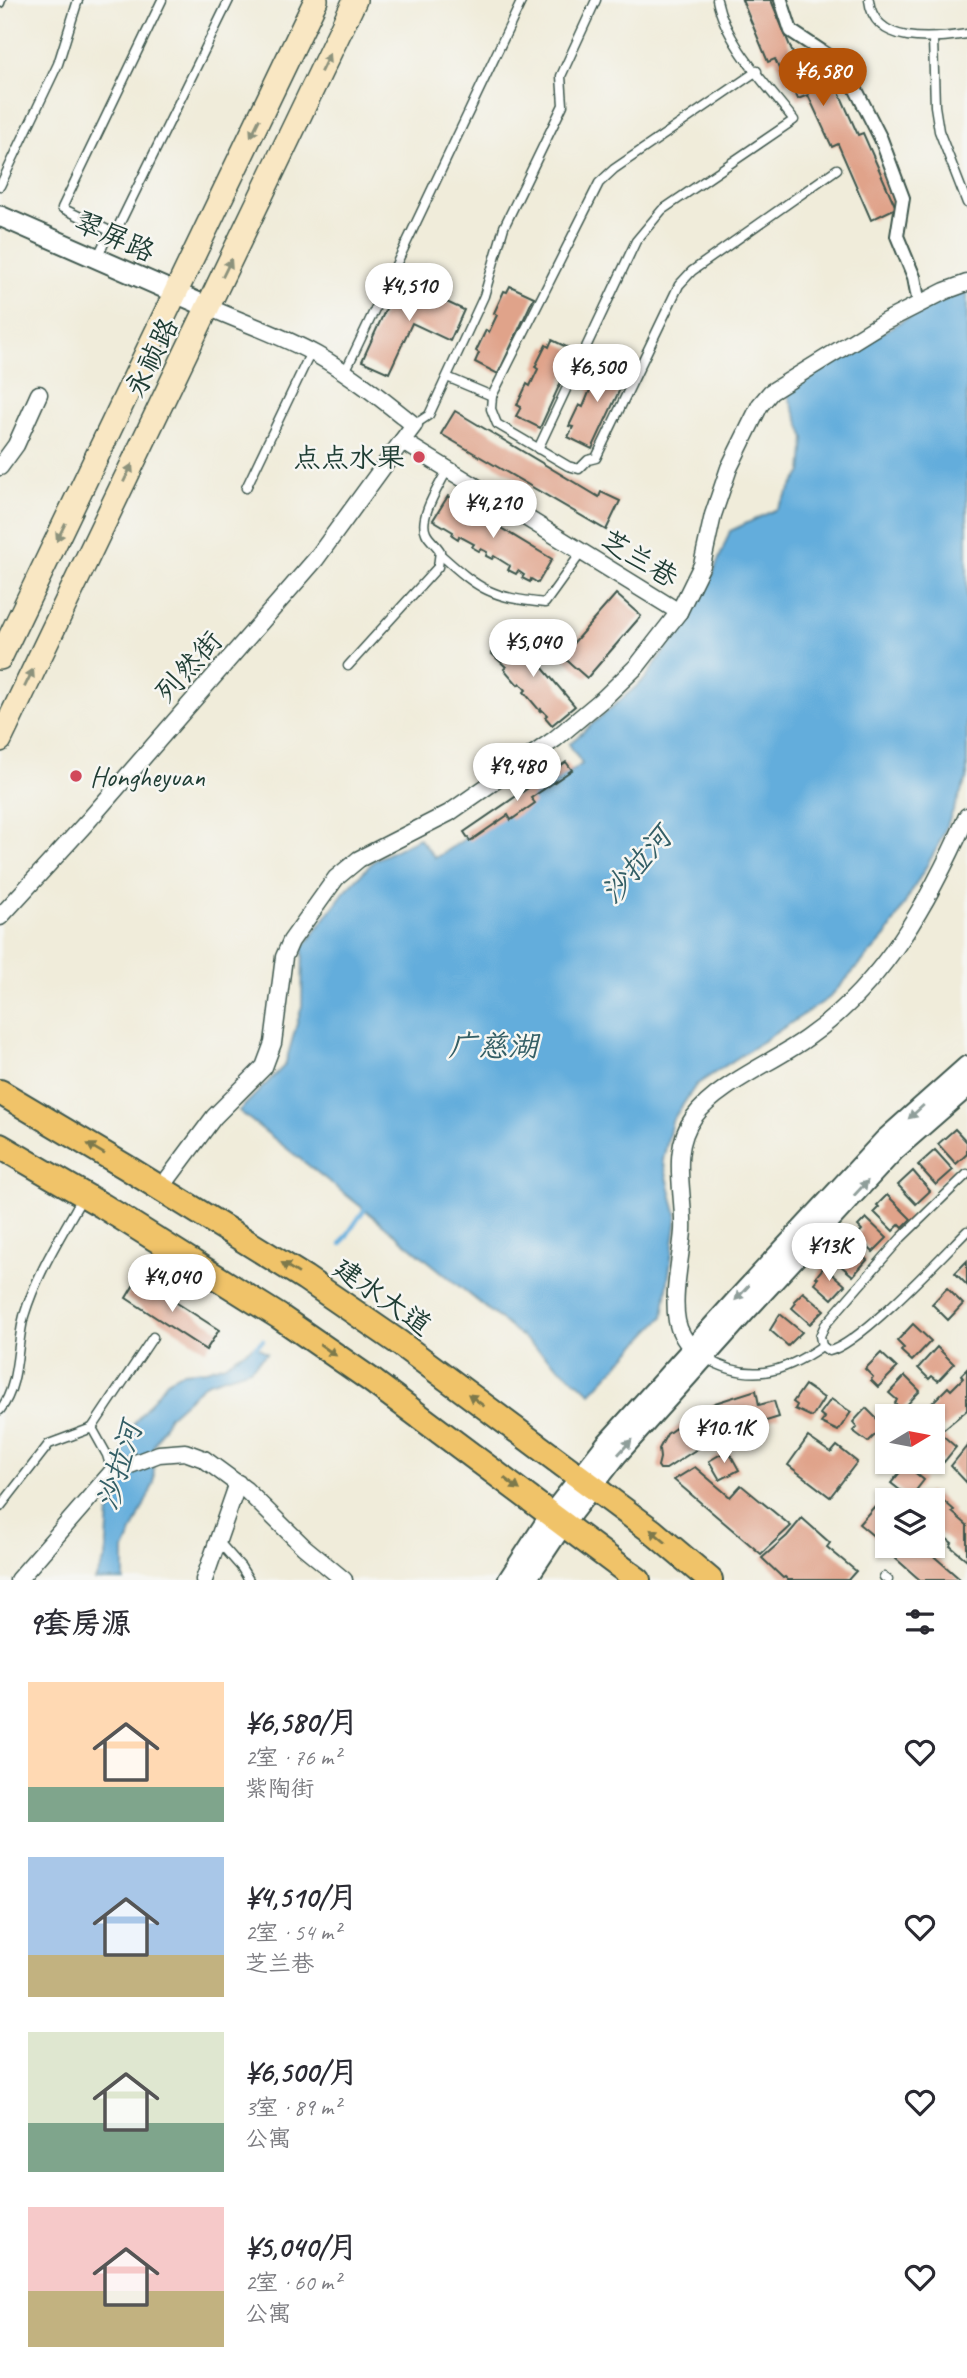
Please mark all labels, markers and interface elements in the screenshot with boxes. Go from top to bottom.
pin: ¥6,580 [766,48,880,108]
one-way arrow [319,53,331,73]
text: ¥6,580 [795,56,851,85]
one-way arrow [249,118,261,138]
street label: 翠屏路 [69,203,160,270]
one-way arrow [221,258,232,278]
pin: ¥4,510 [352,264,466,323]
text: ¥4,510 [381,271,437,300]
street label: 永祯路 [117,312,186,403]
pin: ¥6,500 [540,344,654,404]
text: ¥6,500 [569,352,625,381]
place label: 点点水果 [293,440,405,475]
marker: 点点水果 [411,449,427,465]
one-way arrow [122,463,134,483]
pin: ¥4,210 [436,480,550,540]
text: ¥4,210 [465,488,521,517]
one-way arrow [55,522,67,542]
street label: 芝兰巷 [595,522,686,596]
pin: ¥5,040 [476,620,590,679]
street label: 列然街 [147,623,229,709]
text: ¥5,040 [505,627,561,656]
one-way arrow [24,668,35,688]
pin: ¥9,480 [460,744,574,803]
text: ¥9,480 [489,751,545,780]
place label: Hongheyuan [90,759,205,794]
marker: Hongheyuan [68,768,84,784]
water label: 沙拉河 [592,815,683,911]
water label: 广慈湖 [448,1027,541,1065]
one-way arrow [907,1104,925,1120]
one-way arrow [87,1143,106,1155]
one-way arrow [852,1180,868,1197]
pin: ¥13K [788,1224,870,1283]
text: ¥13K [808,1231,850,1260]
street label: 建水大道 [327,1250,439,1343]
pin: ¥4,040 [115,1254,229,1314]
text: ¥4,040 [144,1262,200,1291]
one-way arrow [280,1262,300,1275]
one-way arrow [734,1284,750,1301]
one-way arrow [319,1343,337,1357]
one-way arrow [467,1392,485,1407]
north arrow [875,1404,945,1474]
map controls [875,1404,945,1558]
pin: ¥10.1K [667,1406,781,1465]
water label: 沙拉河 [88,1413,152,1515]
text: ¥10.1K [695,1413,753,1442]
one-way arrow [617,1438,632,1455]
one-way arrow [503,1477,521,1491]
button: layers [875,1488,945,1558]
one-way arrow [649,1529,666,1544]
icon: filters [901,1603,939,1641]
text: 9套房源 [28,1604,131,1642]
text: ¥6,580/月 [245,1703,359,1741]
icon: home [84,1710,168,1794]
icon: heart [901,1733,939,1771]
text: 2室 · 76 m² [245,1743,340,1772]
text: 紫陶街 [245,1774,314,1803]
text: ¥4,510/月 [245,1878,358,1916]
icon: home [84,1885,168,1969]
icon: heart [901,1908,939,1946]
text: 2室 · 54 m² [245,1918,340,1947]
text: 芝兰巷 [245,1949,314,1978]
text: ¥6,500/月 [245,2053,359,2091]
icon: home [84,2060,168,2144]
icon: heart [901,2083,939,2121]
text: 3室 · 89 m² [245,2093,340,2122]
text: 公寓 [245,2124,291,2153]
text: ¥5,040/月 [245,2228,358,2266]
icon: home [84,2235,168,2319]
icon: heart [901,2258,939,2296]
text: 2室 · 60 m² [245,2268,340,2297]
text: 公寓 [245,2299,291,2328]

